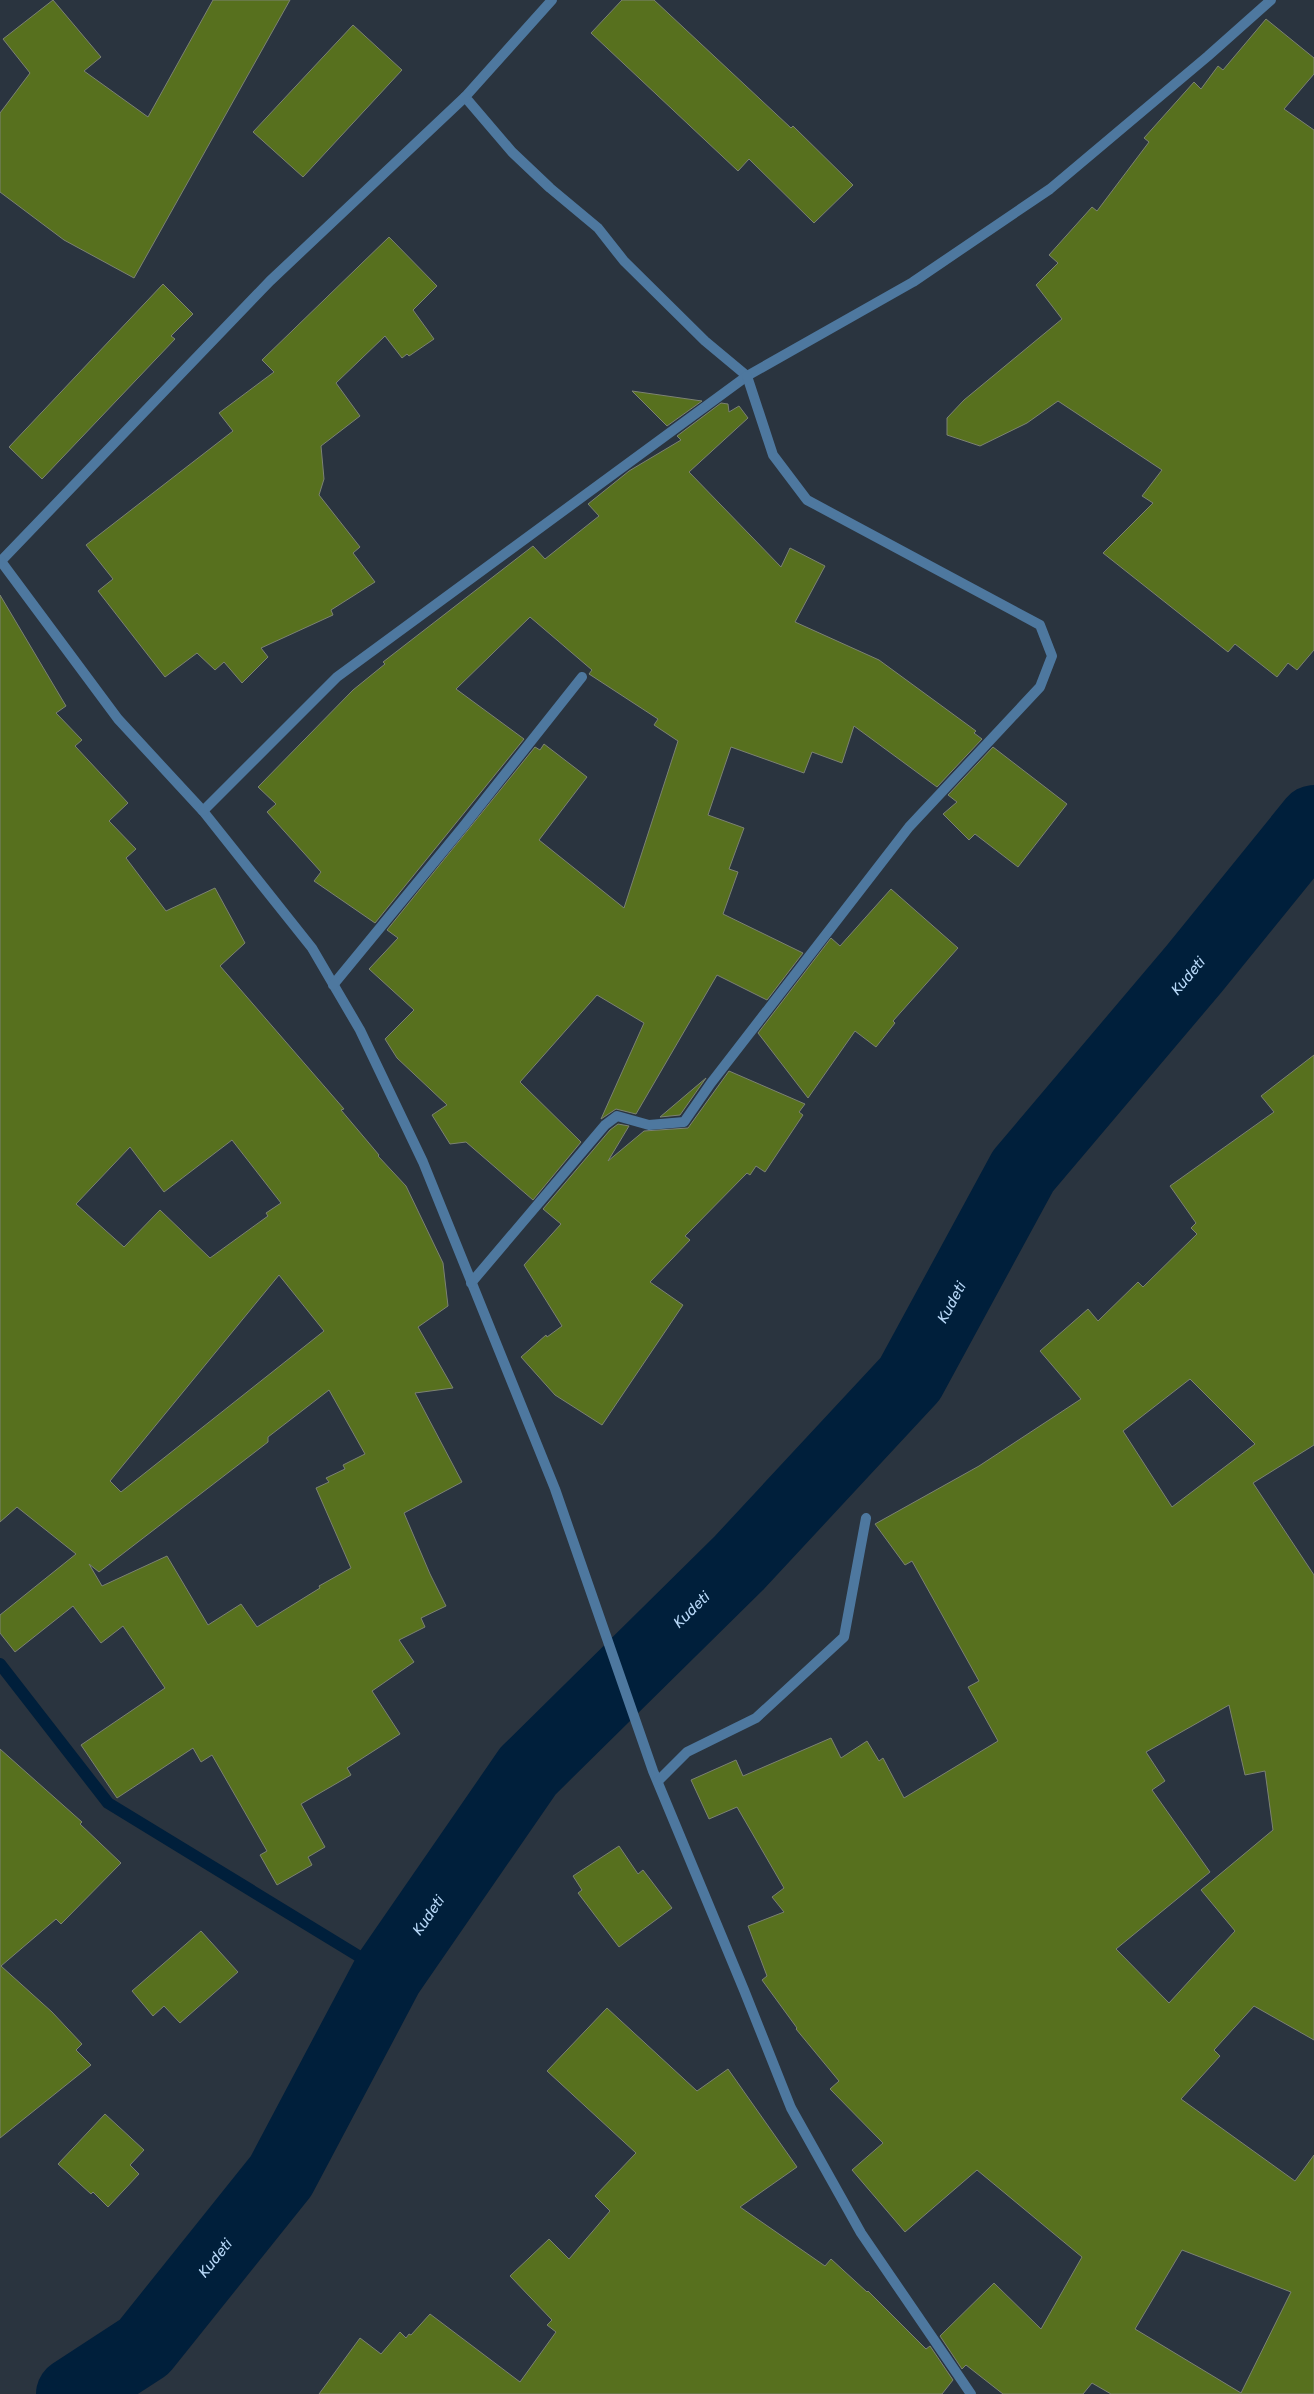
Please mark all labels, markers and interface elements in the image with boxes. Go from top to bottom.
water label: Kudeti [1167,953,1209,999]
water label: Kudeti [933,1278,970,1326]
water label: Kudeti [670,1588,714,1632]
water label: Kudeti [409,1892,449,1939]
water label: Kudeti [194,2235,236,2281]

